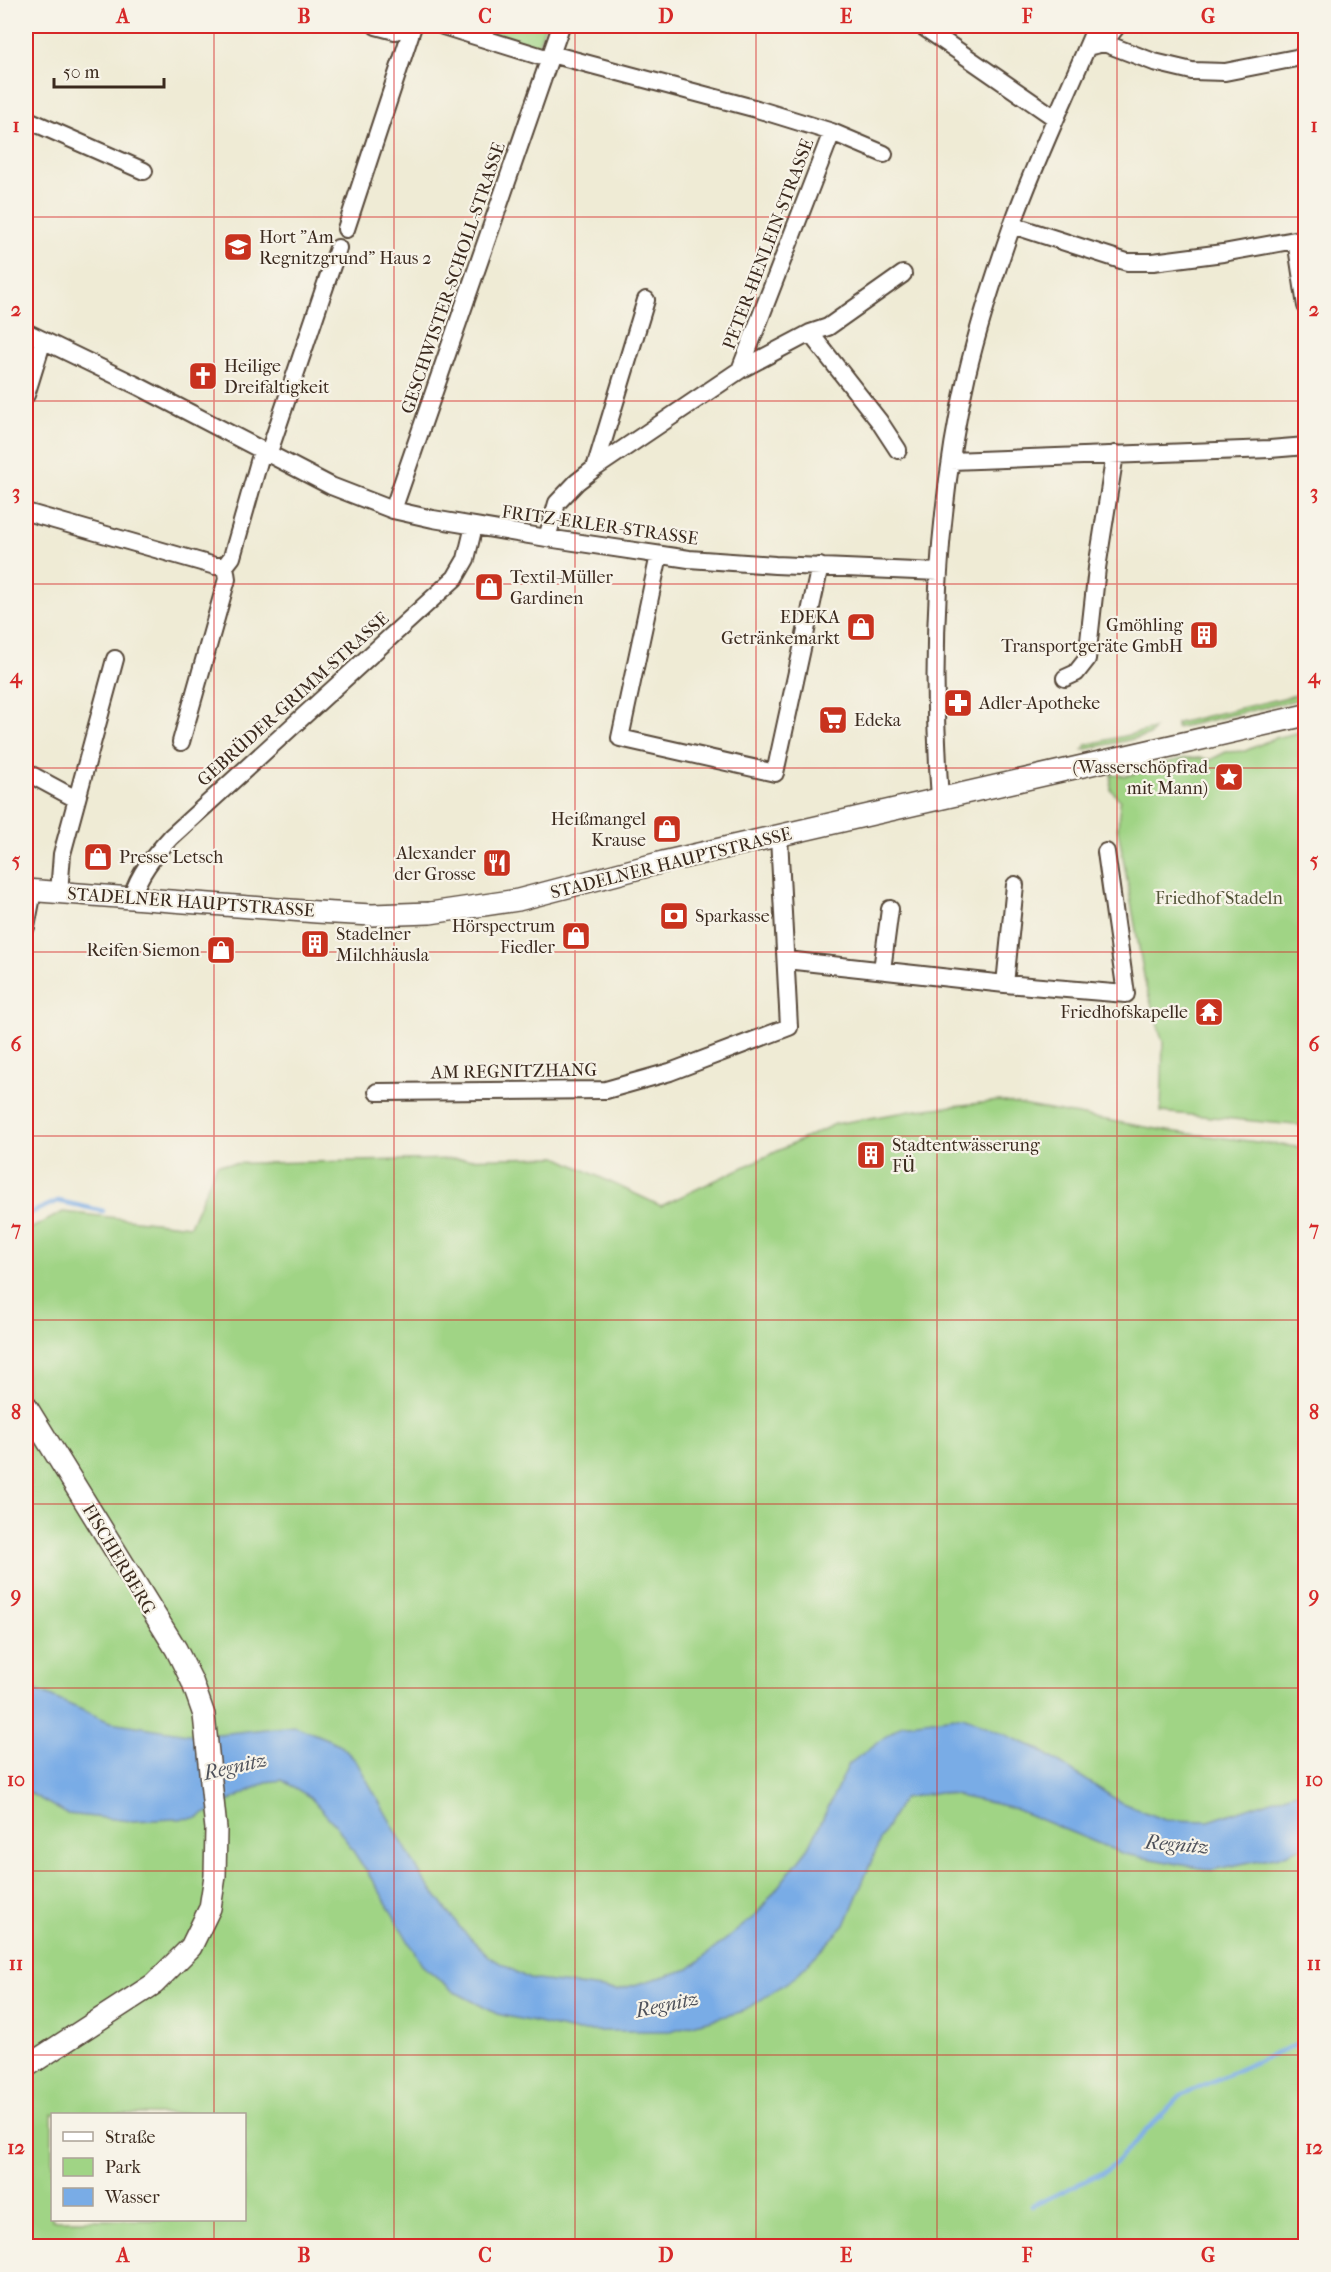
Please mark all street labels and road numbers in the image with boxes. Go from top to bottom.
street label: PETER-HENLEIN-STRASSE [718,136,818,353]
street label: GESCHWISTER-SCHOLL-STRASSE [397,140,510,417]
street label: FRITZ-ERLER-STRASSE [500,501,700,550]
street label: GEBRÜDER-GRIMM-STRASSE [193,607,393,791]
street label: STADELNER HAUPTSTRASSE [548,823,794,904]
street label: STADELNER HAUPTSTRASSE [67,883,315,922]
street label: AM REGNITZHANG [430,1060,597,1083]
street label: FISCHERBERG [78,1501,160,1618]

